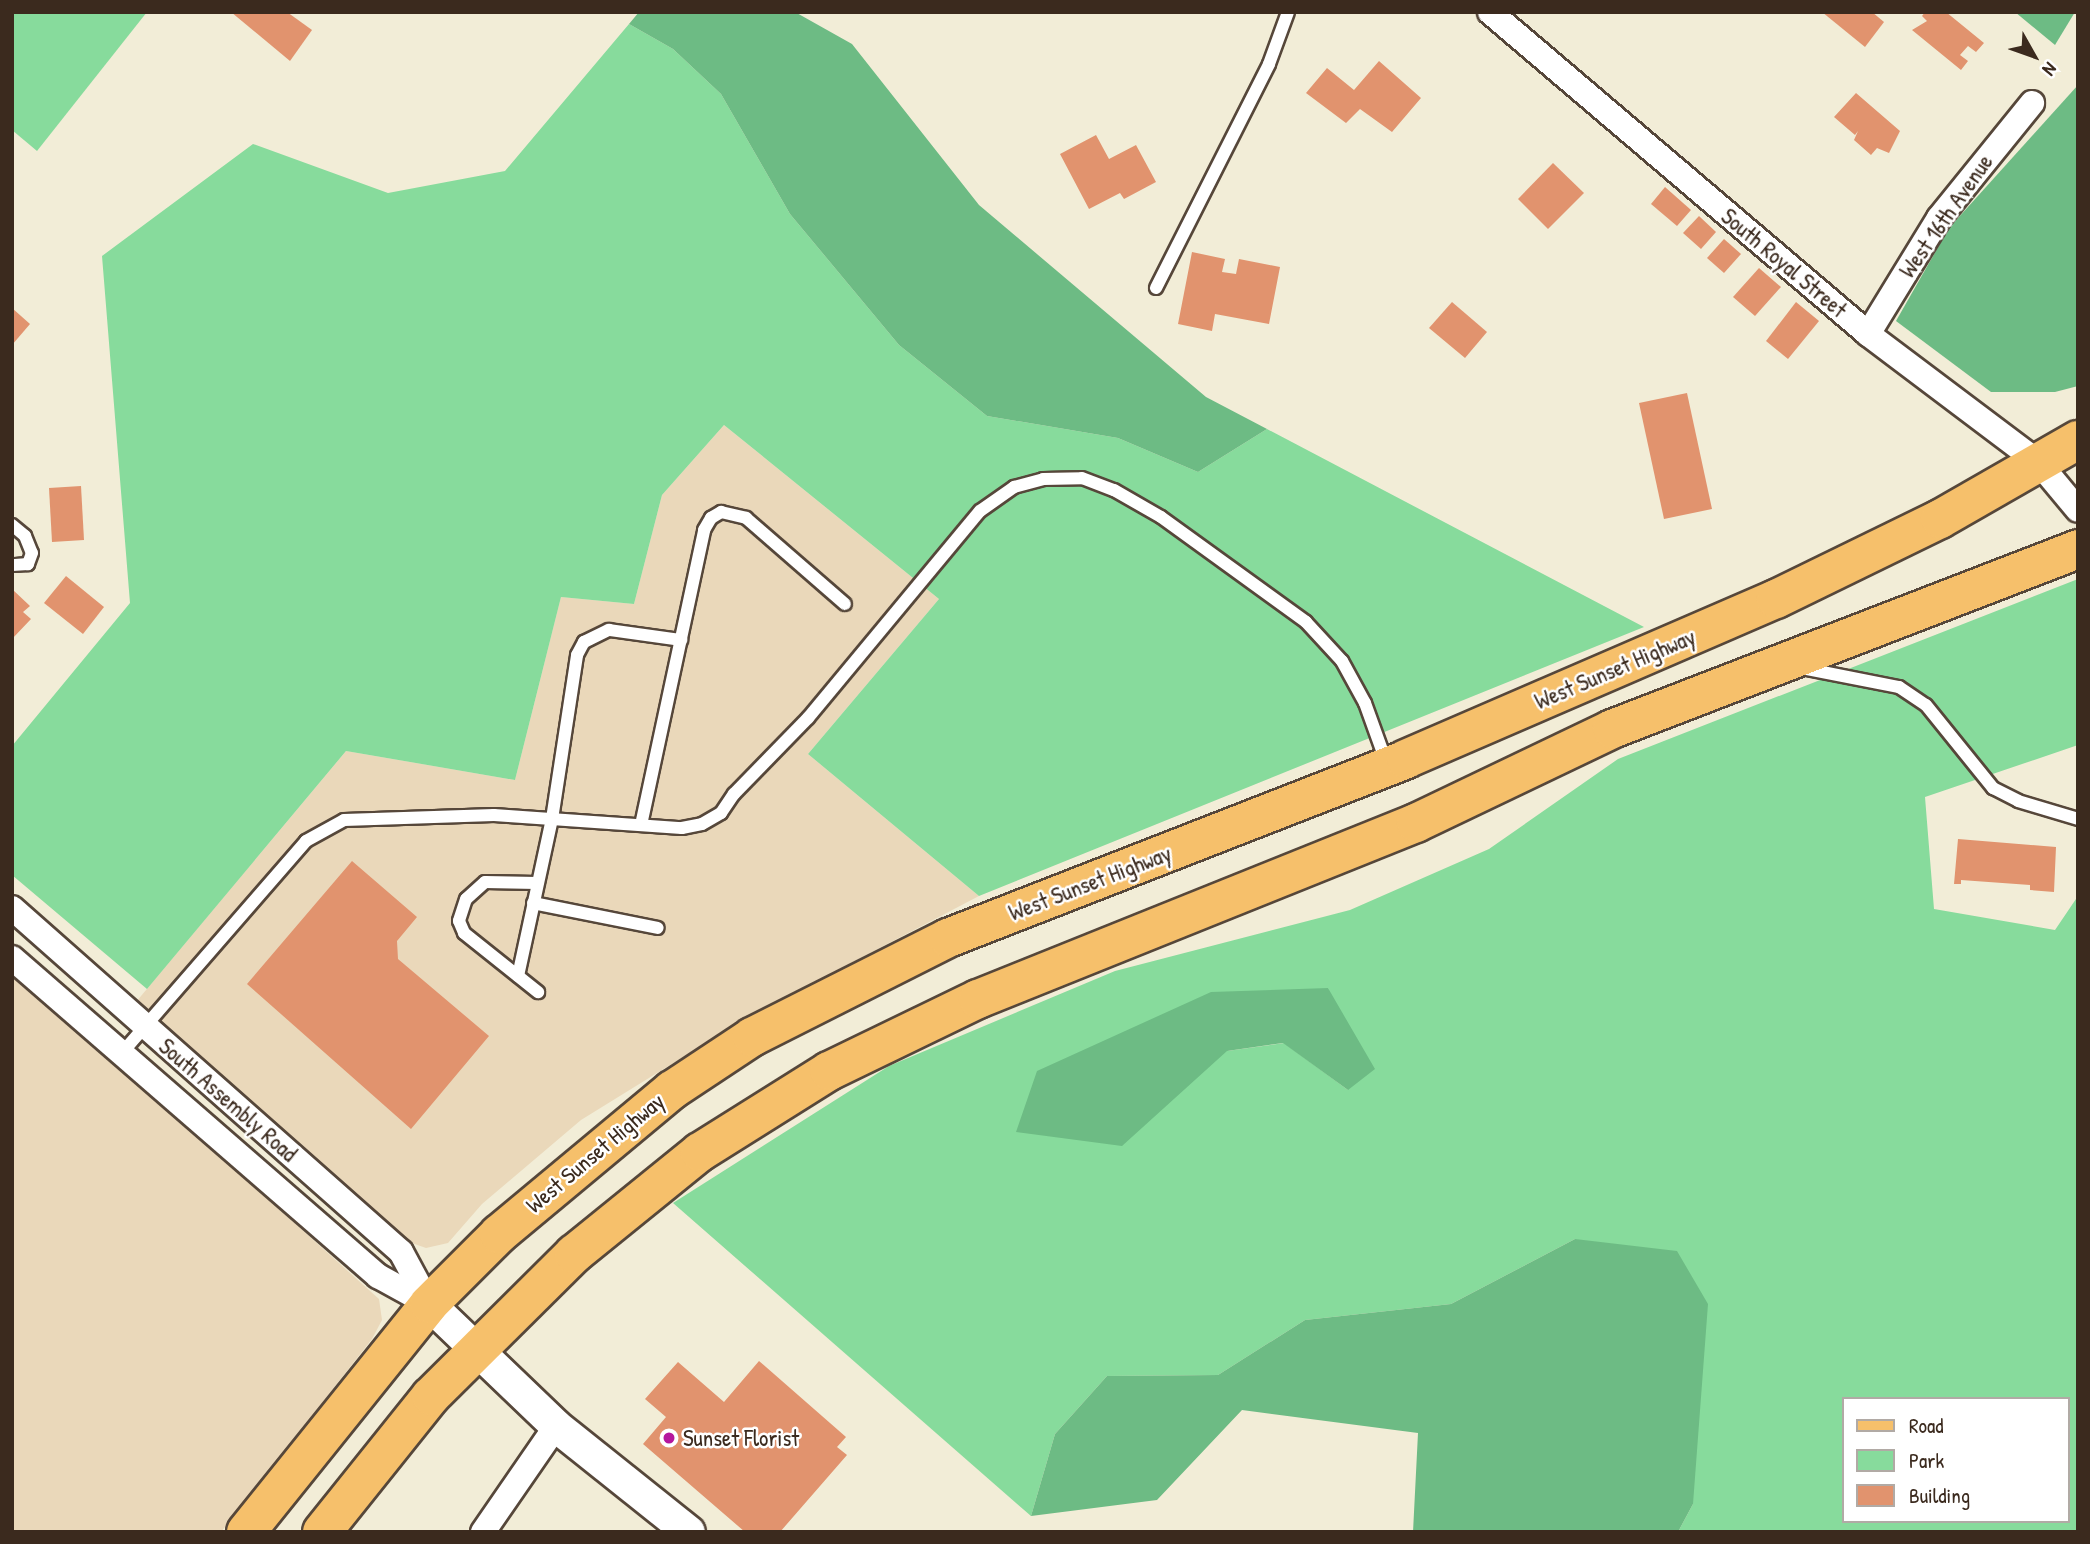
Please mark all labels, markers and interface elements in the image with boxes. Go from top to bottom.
north arrow [1999,21,2069,91]
text: N [2037,57,2063,82]
street label: West 16th Avenue [1893,149,1999,283]
street label: South Royal Street [1716,203,1852,323]
street label: West Sunset Highway [1530,623,1700,715]
street label: West Sunset Highway [1005,839,1175,927]
street label: South Assembly Road [153,1033,303,1167]
street label: West Sunset Highway [520,1087,670,1219]
legend [1842,1397,2069,1523]
text: Road [1909,1411,1943,1440]
place label: Sunset Florist [683,1424,799,1452]
marker: Sunset Florist [661,1430,677,1446]
text: Park [1909,1446,1944,1475]
text: Building [1909,1481,1970,1510]

